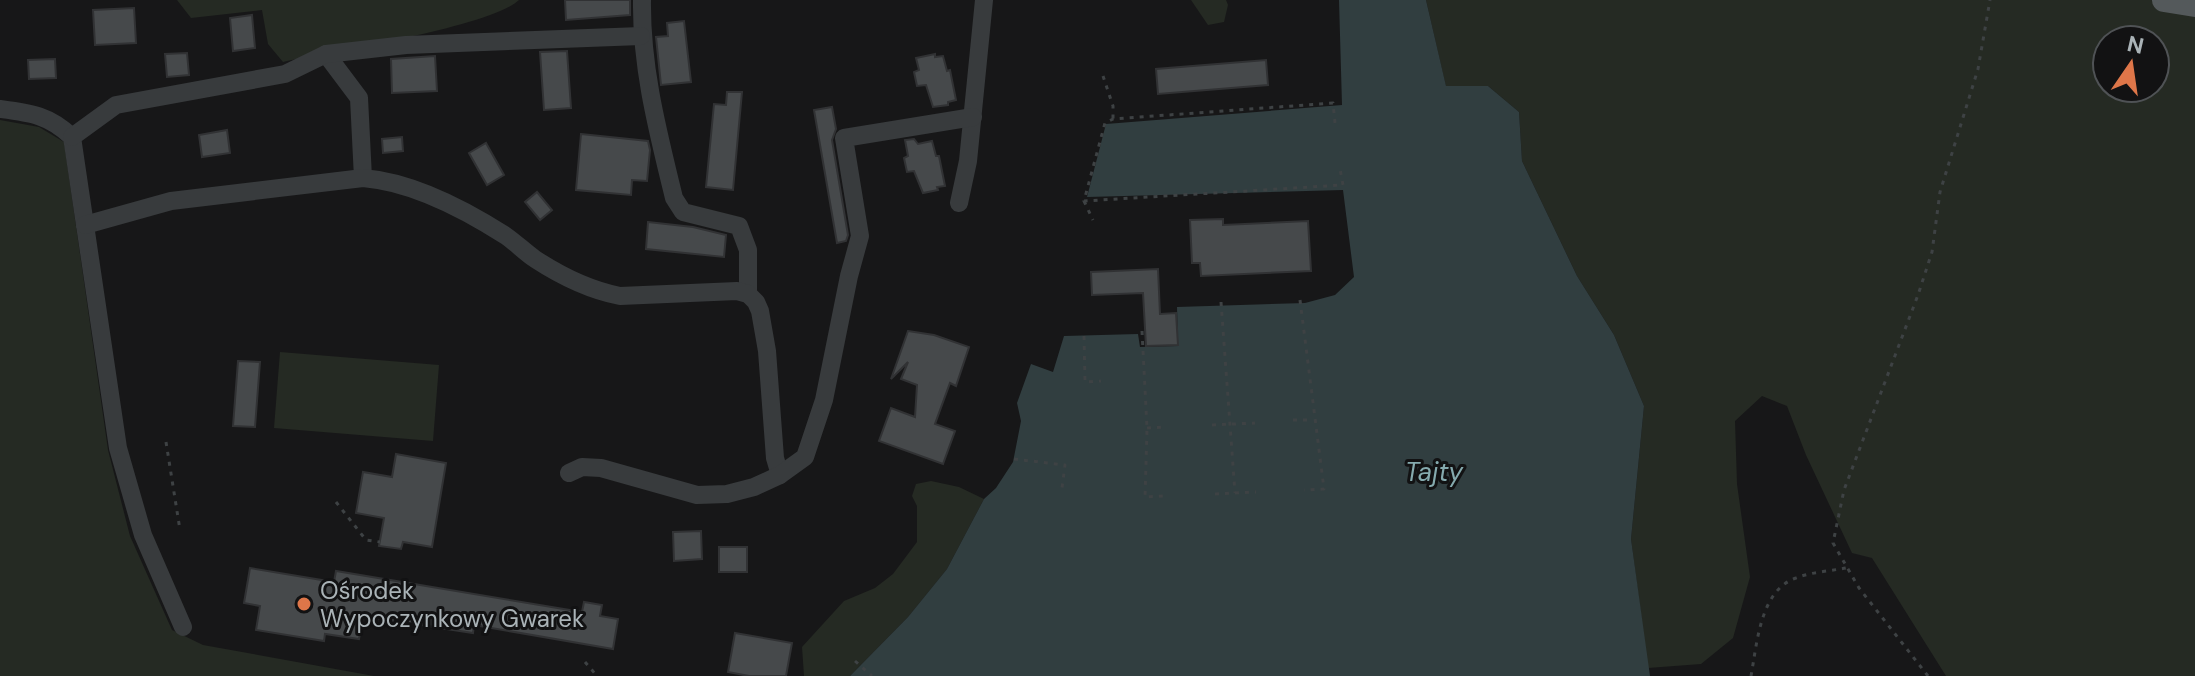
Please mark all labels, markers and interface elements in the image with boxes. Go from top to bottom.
north arrow [2091,24,2171,104]
text: N [2124,29,2146,61]
water label: Tajty [1405,455,1465,489]
place label: Ośrodek Wypoczynkowy Gwarek [320,575,584,634]
marker: Ośrodek Wypoczynkowy Gwarek [295,595,313,613]

